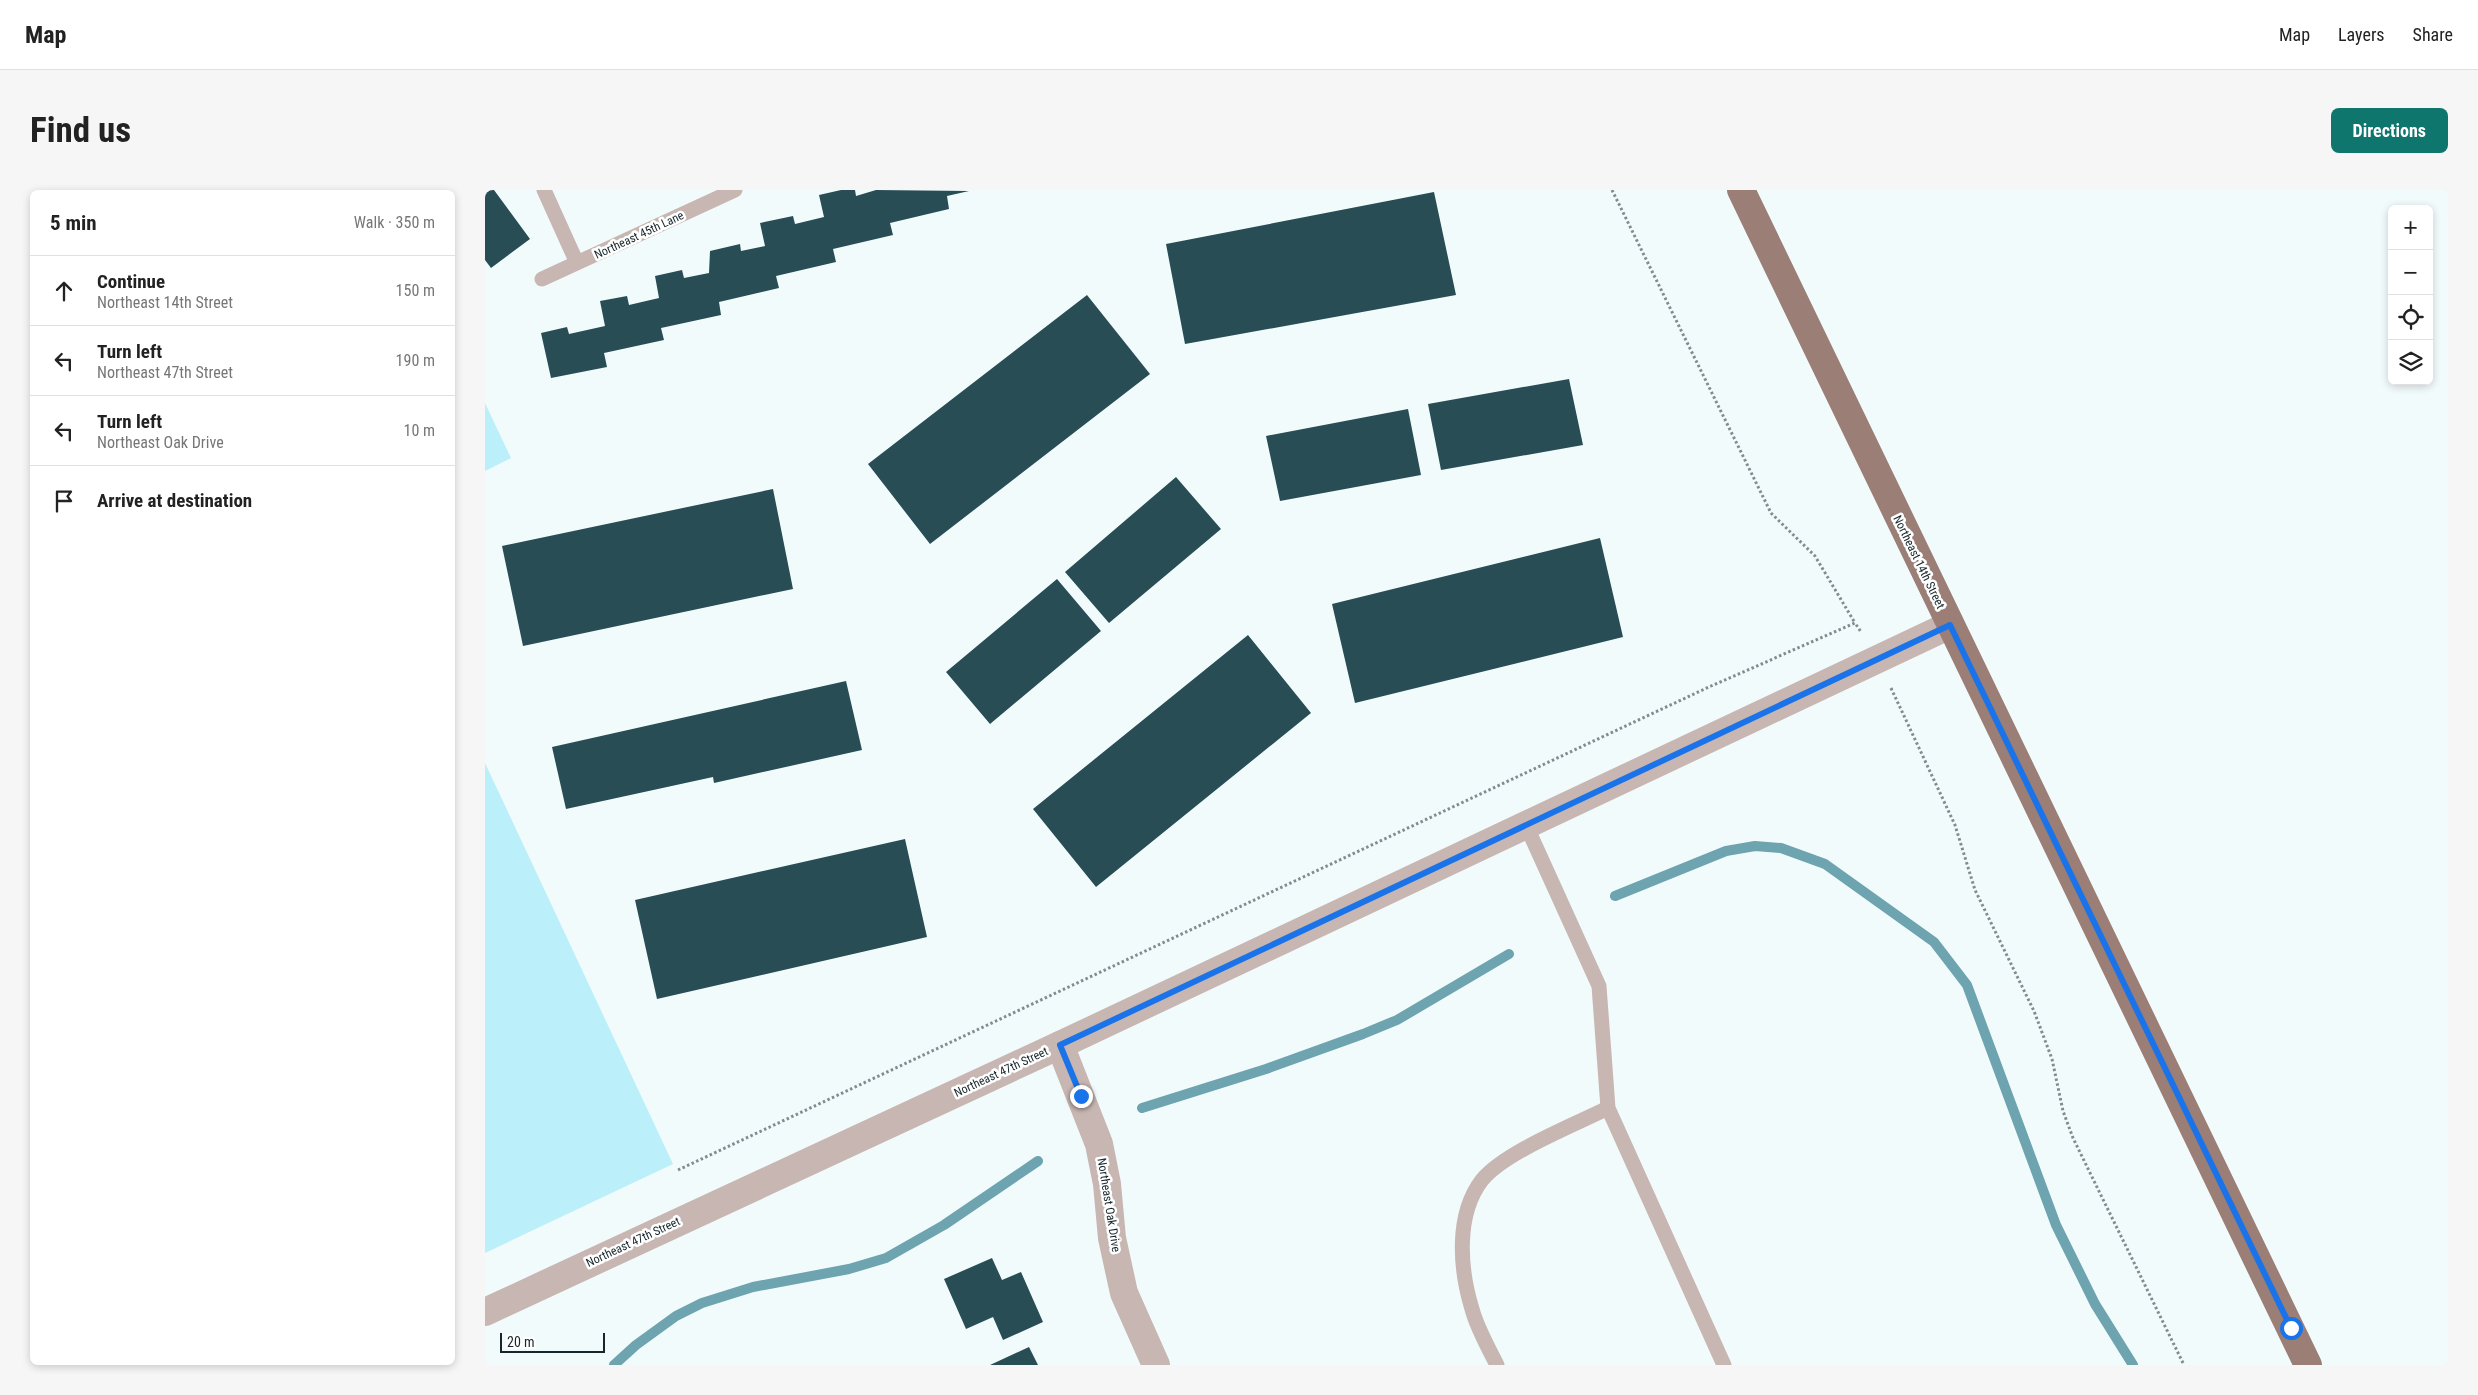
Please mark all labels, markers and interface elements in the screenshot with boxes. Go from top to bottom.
text: Map [25,21,66,49]
text: Map [2279,24,2310,45]
text: Layers [2338,24,2385,45]
text: Share [2413,24,2453,45]
button: Directions [2331,108,2448,153]
text: Find us [30,110,131,151]
map controls [2388,205,2433,385]
button: + [2388,205,2433,250]
street label: Northeast 45th Lane [592,208,686,262]
text: 5 min [50,211,97,235]
text: Walk · 350 m [354,213,435,232]
button: − [2388,250,2433,295]
text: Continue [97,270,165,293]
icon: ahead [50,277,78,305]
text: 150 m [396,281,435,300]
text: Northeast 14th Street [97,293,233,312]
button: locate [2388,295,2433,340]
text: Turn left [97,340,162,363]
button: layers [2388,340,2433,385]
icon: left [50,347,78,375]
text: 190 m [396,351,435,370]
text: Northeast 47th Street [97,363,233,382]
text: Turn left [97,410,162,433]
icon: left [50,417,78,445]
text: 10 m [403,421,435,440]
text: Northeast Oak Drive [97,433,224,452]
icon: arrive [50,487,78,515]
text: Arrive at destination [97,489,252,512]
street label: Northeast 14th Street [1890,513,1948,611]
street label: Northeast 47th Street [952,1044,1051,1100]
route end [1070,1085,1093,1108]
street label: Northeast Oak Drive [1095,1157,1123,1253]
street label: Northeast 47th Street [584,1214,683,1270]
route start [2280,1317,2303,1340]
scale bar [500,1330,605,1353]
text: 20 m [507,1334,535,1350]

